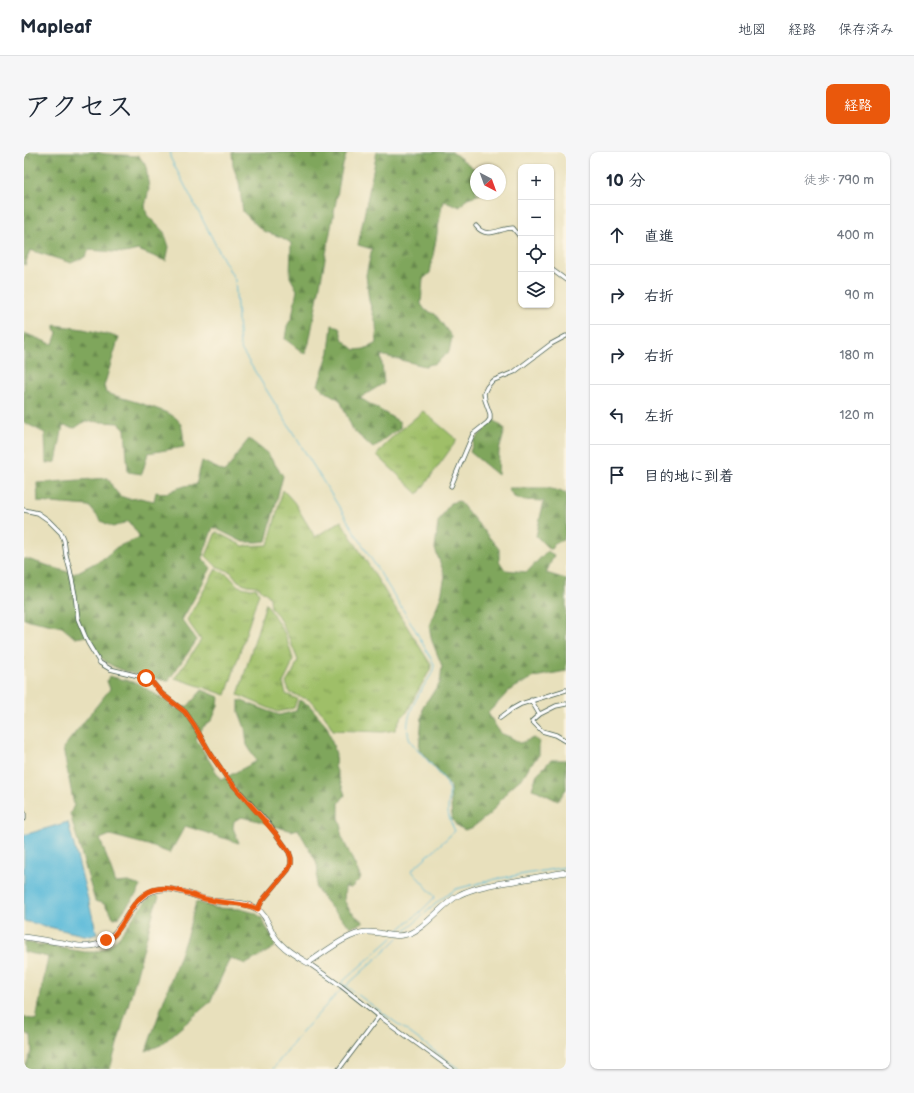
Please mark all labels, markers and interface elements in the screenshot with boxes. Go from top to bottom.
text: Mapleaf [20,16,92,39]
text: 地図 [738,21,766,38]
text: 経路 [788,21,816,38]
text: 保存済み [838,21,894,38]
button: 経路 [826,84,890,124]
text: アクセス [24,91,134,124]
north arrow [470,164,506,200]
map controls [518,164,554,308]
button: + [518,164,554,200]
text: 10 分 [606,171,645,191]
text: 徒歩 · 790 m [804,172,874,188]
button: − [518,200,554,236]
icon: ahead [606,224,628,246]
text: 直進 [644,227,674,246]
text: 400 m [837,227,874,243]
button: locate [518,236,554,272]
button: layers [518,272,554,308]
icon: right [606,284,628,306]
text: 右折 [644,287,674,306]
text: 90 m [845,287,874,303]
icon: right [606,344,628,366]
text: 右折 [644,347,674,366]
text: 180 m [839,347,874,363]
icon: left [606,404,628,426]
text: 左折 [644,407,674,426]
text: 120 m [839,407,874,423]
icon: arrive [606,464,628,486]
text: 目的地に到着 [644,467,734,486]
route start [137,669,155,687]
route end [97,931,115,949]

